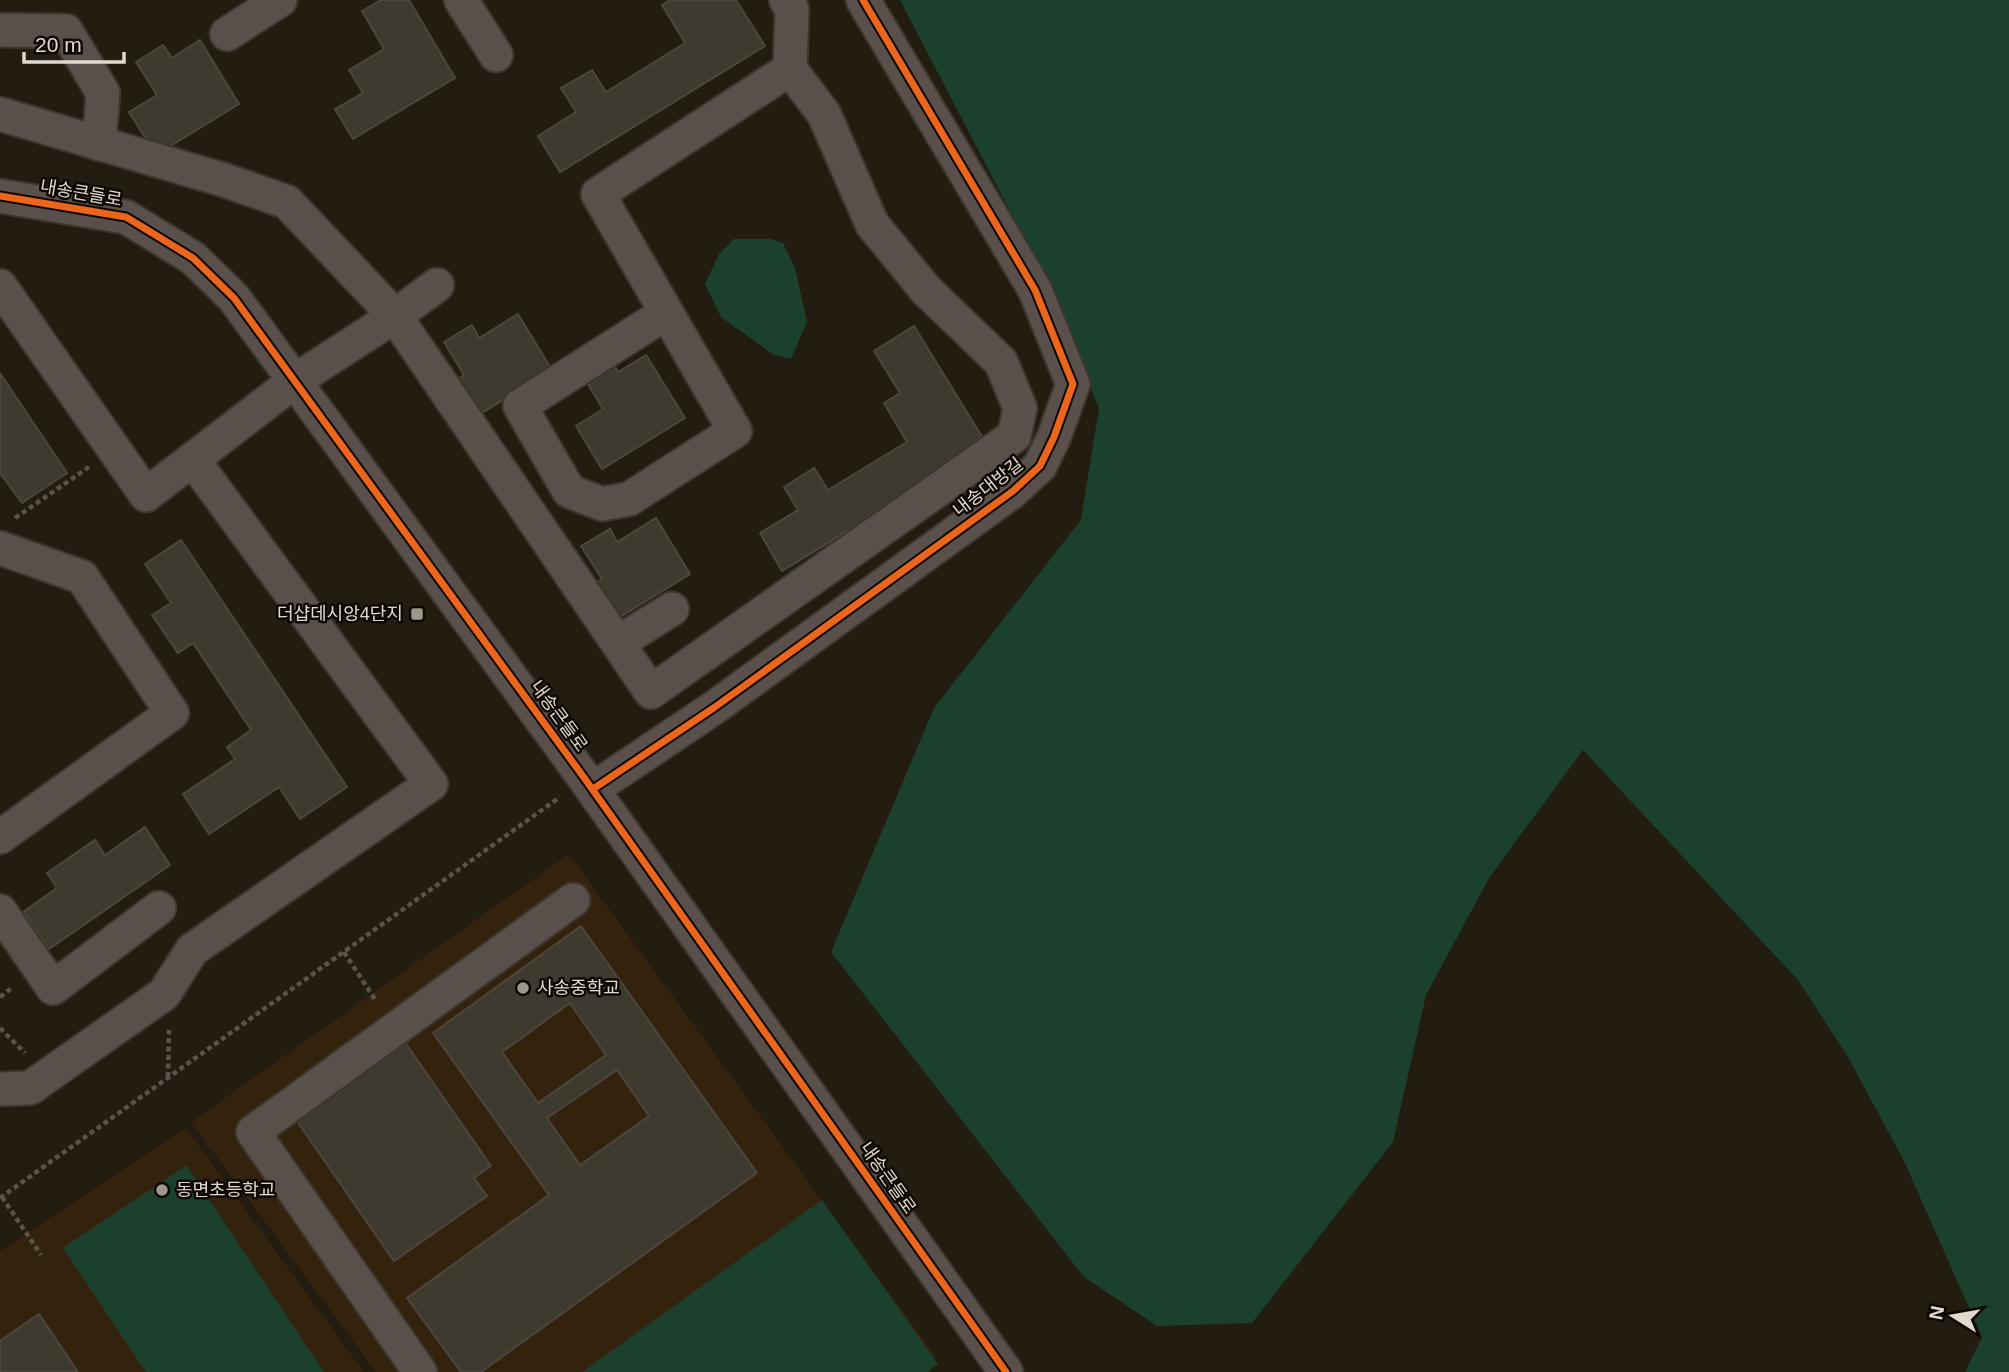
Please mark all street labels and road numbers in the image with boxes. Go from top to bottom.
street label: 내송큰들로 [38,176,124,210]
street label: 내송대방길 [949,454,1027,520]
street label: 내송큰들로 [527,677,591,755]
street label: 내송큰들로 [856,1138,920,1218]

